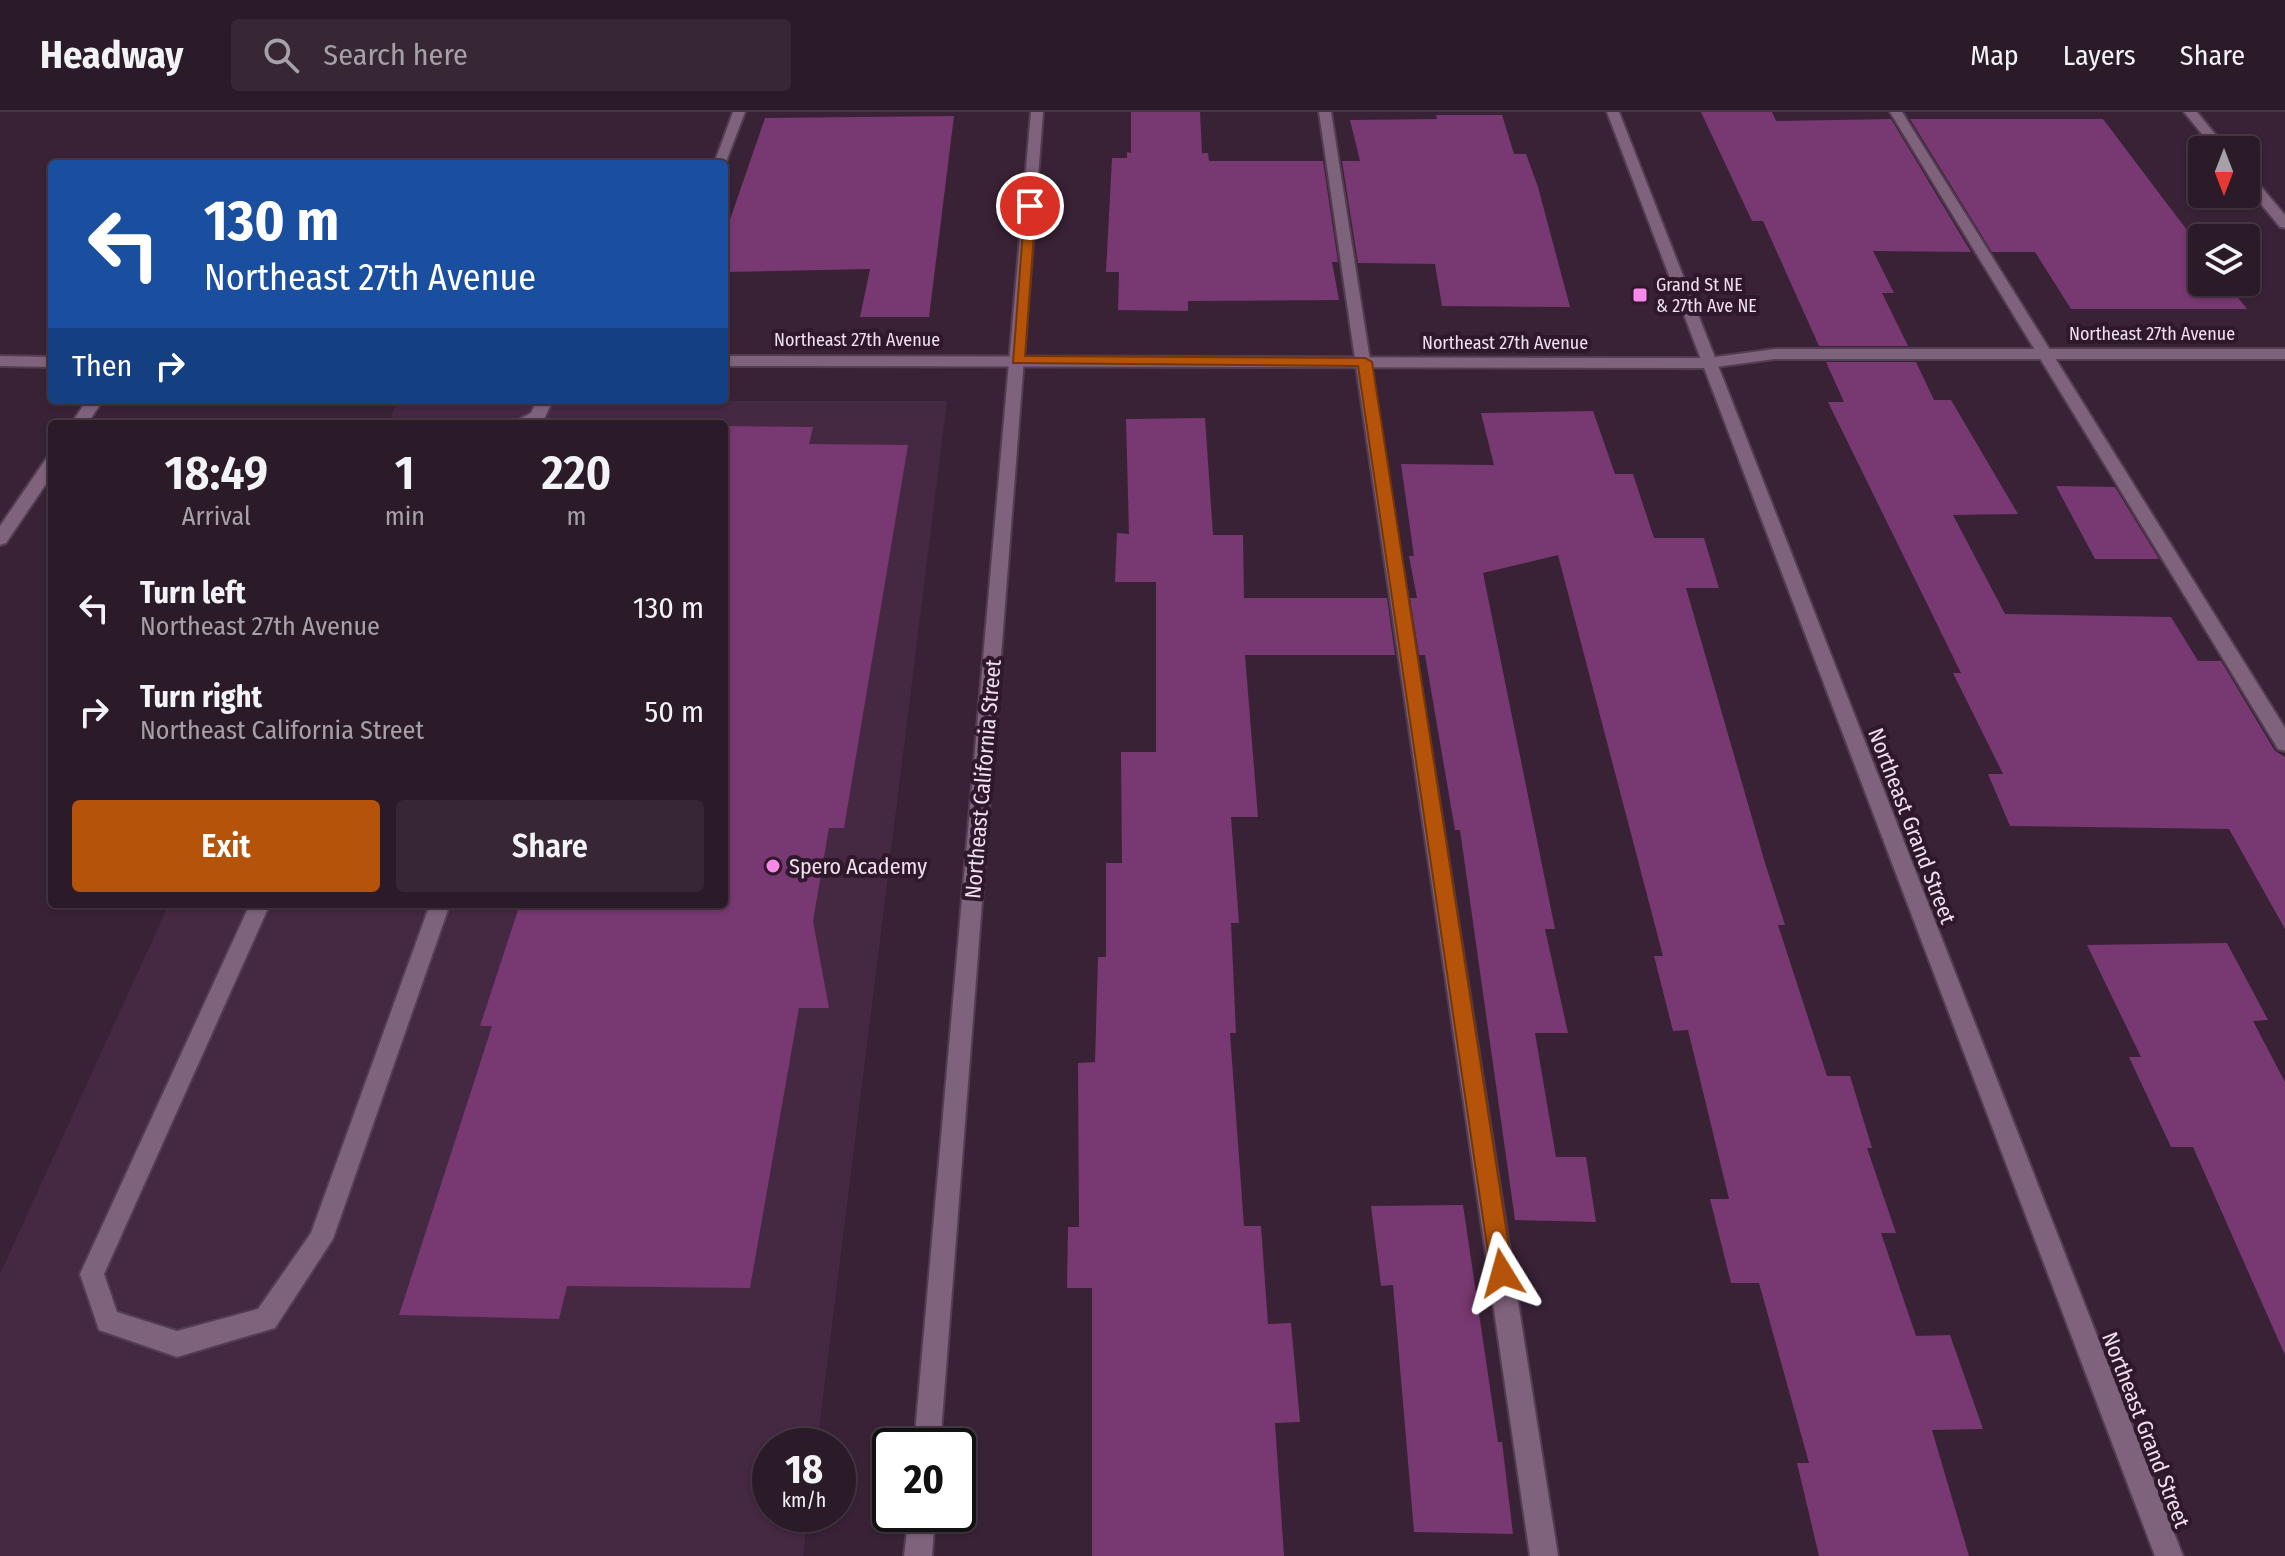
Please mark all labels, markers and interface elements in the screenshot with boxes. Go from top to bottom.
search box [231,19,791,91]
text: Headway [40,32,183,78]
icon: search [259,33,303,77]
text: Search here [323,37,468,73]
text: Map [1970,39,2019,72]
text: Layers [2063,39,2136,72]
text: Share [2180,39,2245,72]
north arrow [2188,136,2260,208]
map controls [2188,136,2260,296]
pin [996,172,1064,240]
icon: arrive [1008,184,1052,228]
text: 130 m [204,188,339,255]
icon: left [72,192,176,296]
button: layers [2188,224,2260,296]
text: Northeast 27th Avenue [204,256,536,300]
place label: Grand St NE & 27th Ave NE [1656,274,1757,317]
marker: Grand St NE & 27th Ave NE [1631,286,1649,304]
street label: Northeast 27th Avenue [2069,323,2235,345]
street label: Northeast 27th Avenue [774,329,940,351]
street label: Northeast 27th Avenue [1422,332,1588,354]
icon: right [148,344,192,388]
text: Then [72,348,132,384]
text: 18:49 [165,444,268,502]
text: 1 [395,444,415,502]
text: 220 [541,444,611,502]
text: Arrival [182,501,251,532]
text: min [385,501,425,532]
text: m [566,501,586,532]
text: Turn left [140,575,246,611]
icon: left [72,586,116,630]
text: 130 m [633,590,704,626]
text: Northeast 27th Avenue [140,611,380,642]
street label: Northeast California Street [959,657,1007,900]
text: Turn right [140,679,262,715]
icon: right [72,690,116,734]
text: 50 m [644,694,704,730]
text: Northeast California Street [140,715,424,746]
street label: Northeast Grand Street [1862,724,1962,928]
button: Exit [72,800,380,892]
button: Share [396,800,704,892]
place label: Spero Academy [789,853,927,880]
marker: Spero Academy [764,857,782,875]
position arrow [1460,1231,1544,1315]
street label: Northeast Grand Street [2096,1328,2196,1532]
speed limit sign: 20 [872,1428,976,1532]
text: 18 [785,1446,823,1494]
text: km/h [782,1488,826,1512]

